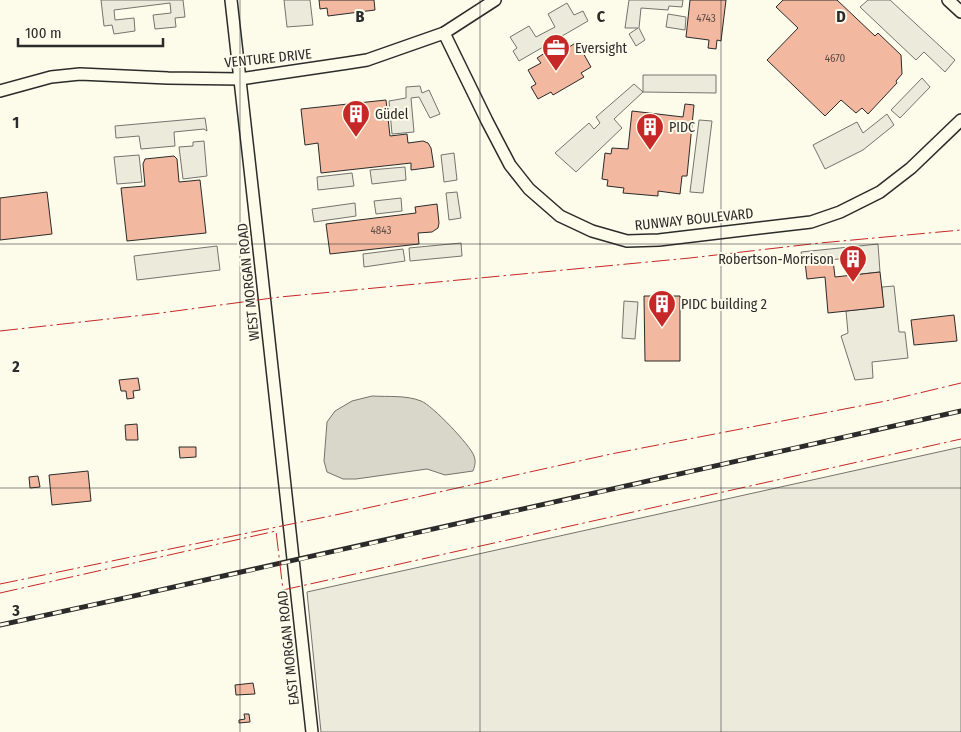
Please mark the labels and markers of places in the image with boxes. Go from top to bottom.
office icon: Eversight [541,33,571,72]
place label: Eversight [575,40,628,57]
building icon: Güdel [341,99,371,138]
place label: Güdel [375,106,409,123]
building icon: PIDC [635,112,665,151]
place label: PIDC [669,119,695,136]
building icon: Robertson-Morrison [838,244,868,283]
place label: Robertson-Morrison [718,251,834,268]
building icon: PIDC building 2 [647,289,677,328]
place label: PIDC building 2 [681,296,767,313]

